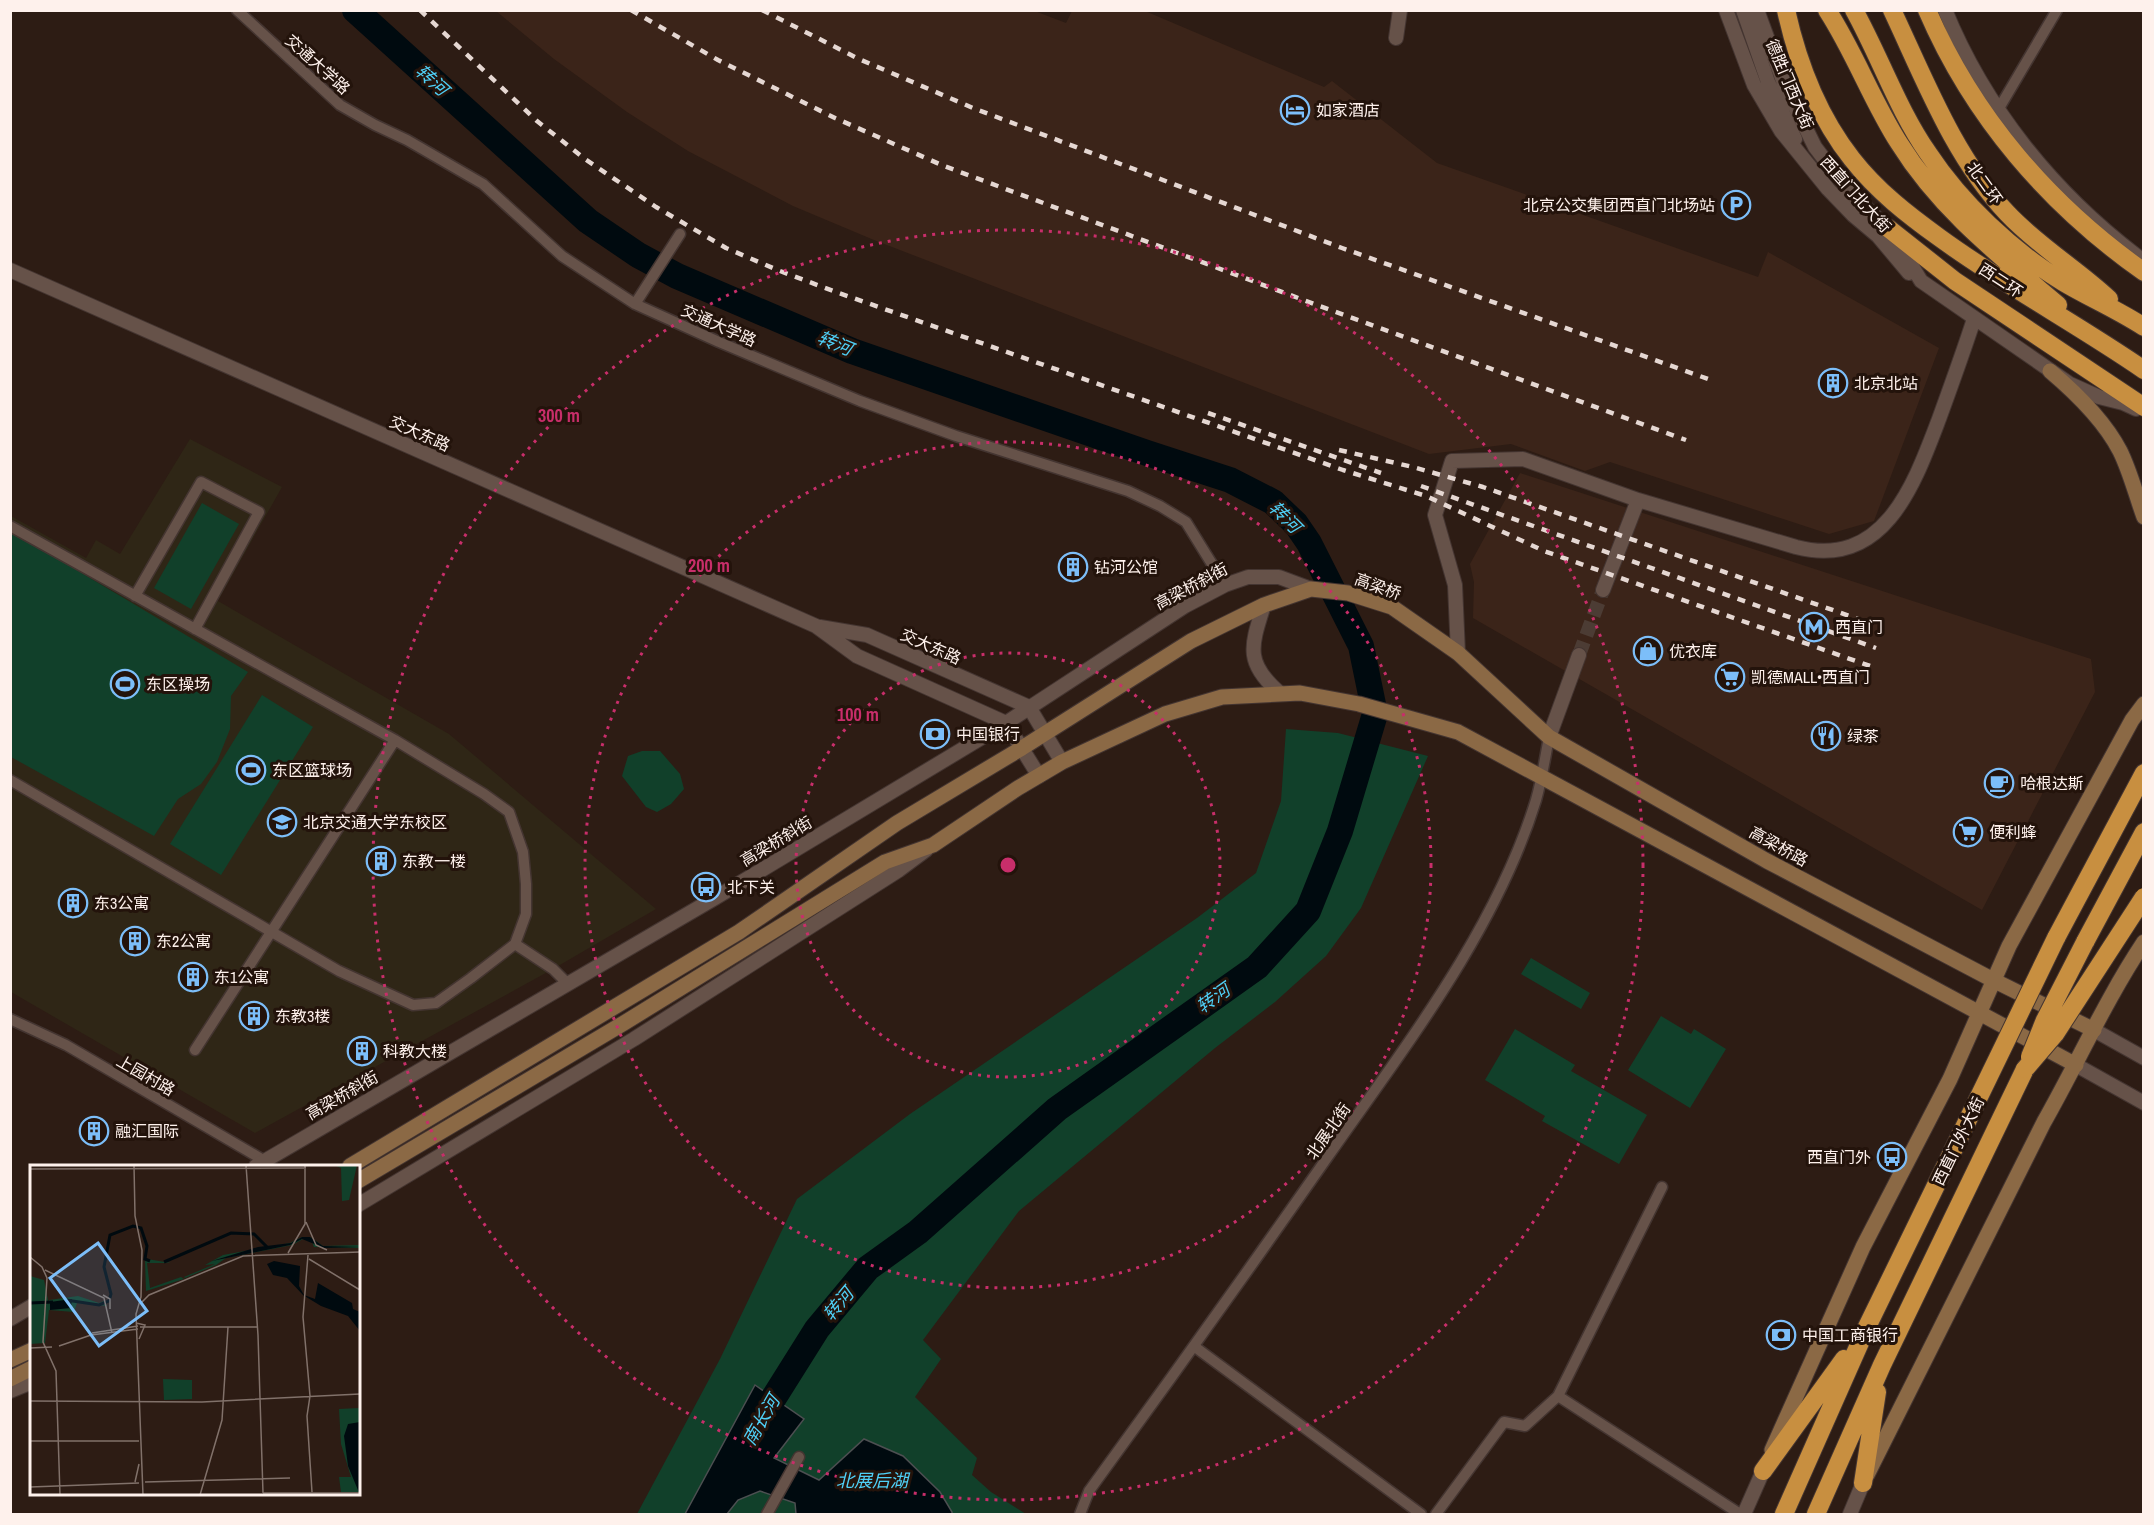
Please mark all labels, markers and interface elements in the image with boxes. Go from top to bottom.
street label: 交通大学路 [281,29,355,99]
street label: 德胜门西大街 [1761,36,1819,132]
water label: 转河 [410,59,456,103]
hotel icon: 如家酒店 [1279,94,1311,126]
place label: 如家酒店 [1316,99,1380,121]
street label: 西直门北大街 [1816,151,1896,237]
street label: 北二环 [1962,157,2008,209]
parking icon: 北京公交集团西直门北场站 [1720,189,1752,221]
place label: 北京公交集团西直门北场站 [1523,194,1715,216]
street label: 西二环 [1975,258,2027,302]
street label: 交通大学路 [678,299,760,351]
water label: 转河 [814,325,859,362]
building icon: 北京北站 [1817,367,1849,399]
place label: 北京北站 [1854,372,1918,394]
text: 300 m [538,403,580,428]
street label: 交大东路 [386,410,454,456]
water label: 转河 [1263,495,1309,541]
building icon: 钻河公馆 [1057,551,1089,583]
text: 200 m [688,553,730,578]
place label: 钻河公馆 [1094,556,1158,578]
street label: 高梁桥斜街 [1151,558,1231,614]
street label: 高梁桥 [1352,567,1404,605]
metro station icon: 西直门 [1798,611,1830,643]
place label: 西直门 [1835,616,1883,638]
street label: 交大东路 [897,623,965,669]
shop icon: 优衣库 [1632,635,1664,667]
place label: 优衣库 [1669,640,1717,662]
supermarket icon: 凯德MALL•西直门 [1714,661,1746,693]
place label: 凯德MALL•西直门 [1751,666,1870,688]
sports icon: 东区操场 [109,668,141,700]
place label: 东区操场 [146,673,210,695]
text: 100 m [837,702,879,727]
bank icon: 中国银行 [919,718,951,750]
restaurant icon: 绿茶 [1810,720,1842,752]
place label: 中国银行 [956,723,1020,745]
place label: 绿茶 [1847,725,1879,747]
sports icon: 东区篮球场 [235,754,267,786]
place label: 东区篮球场 [272,759,352,781]
cafe icon: 哈根达斯 [1983,767,2015,799]
place label: 哈根达斯 [2020,772,2084,794]
school or university icon: 北京交通大学东校区 [266,806,298,838]
place label: 北京交通大学东校区 [303,811,447,833]
street label: 高梁桥斜街 [736,811,816,871]
supermarket icon: 便利蜂 [1952,816,1984,848]
street label: 高梁桥路 [1746,821,1812,871]
place label: 便利蜂 [1989,821,2037,843]
building icon: 东教一楼 [365,845,397,877]
place label: 东教一楼 [402,850,466,872]
centre of rings [998,855,1018,875]
bus stop icon: 北下关 [690,871,722,903]
place label: 北下关 [727,876,775,898]
building icon: 东3公寓 [57,887,89,919]
place label: 东3公寓 [94,892,149,914]
building icon: 东2公寓 [119,925,151,957]
place label: 东2公寓 [156,930,211,952]
building icon: 东1公寓 [177,961,209,993]
place label: 东1公寓 [214,966,269,988]
water label: 转河 [1191,976,1237,1019]
building icon: 东教3楼 [238,1000,270,1032]
place label: 东教3楼 [275,1005,330,1027]
building icon: 科教大楼 [346,1035,378,1067]
place label: 科教大楼 [383,1040,447,1062]
street label: 上园村路 [113,1049,179,1101]
street label: 高梁桥斜街 [302,1065,382,1125]
street label: 西直门外大街 [1927,1093,1989,1189]
street label: 北展北街 [1301,1098,1355,1164]
building icon: 融汇国际 [78,1115,110,1147]
place label: 融汇国际 [115,1120,179,1142]
bus stop icon: 西直门外 [1876,1141,1908,1173]
place label: 西直门外 [1807,1146,1871,1168]
inset map [30,1165,360,1495]
water label: 转河 [817,1280,861,1326]
bank icon: 中国工商银行 [1765,1319,1797,1351]
place label: 中国工商银行 [1802,1324,1898,1346]
water label: 南长河 [737,1388,787,1450]
water label: 北展后湖 [836,1468,911,1493]

